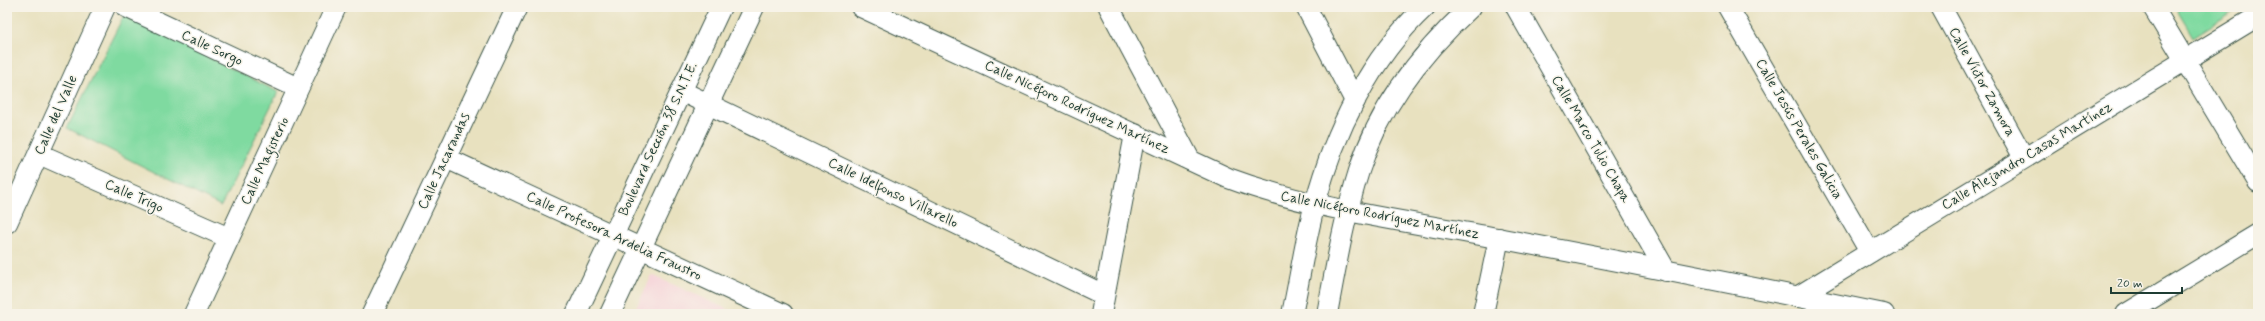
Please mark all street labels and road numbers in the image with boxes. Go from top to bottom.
street label: Calle Víctor Zamora [1945,24,2019,140]
street label: Calle Sorgo [178,26,246,71]
street label: Calle Nicéforo Rodríguez Martínez [981,56,1173,160]
street label: Calle Jesús Perales Galicia [1751,56,1847,203]
street label: Boulevard Sección 38 S.N.T.E. [614,59,702,219]
street label: Calle del Valle [30,72,82,158]
street label: Calle Marco Tulio Chapa [1547,72,1635,206]
street label: Calle Alejandro Casas Martínez [1938,98,2116,214]
street label: Calle Jacarandas [414,109,475,212]
street label: Calle Magisterio [237,114,295,209]
street label: Calle Idelfonso Villarello [824,154,961,234]
street label: Calle Trigo [101,175,166,218]
street label: Calle Profesora Ardelia Fraustro [523,187,705,285]
street label: Calle Nicéforo Rodríguez Martínez [1279,187,1481,245]

